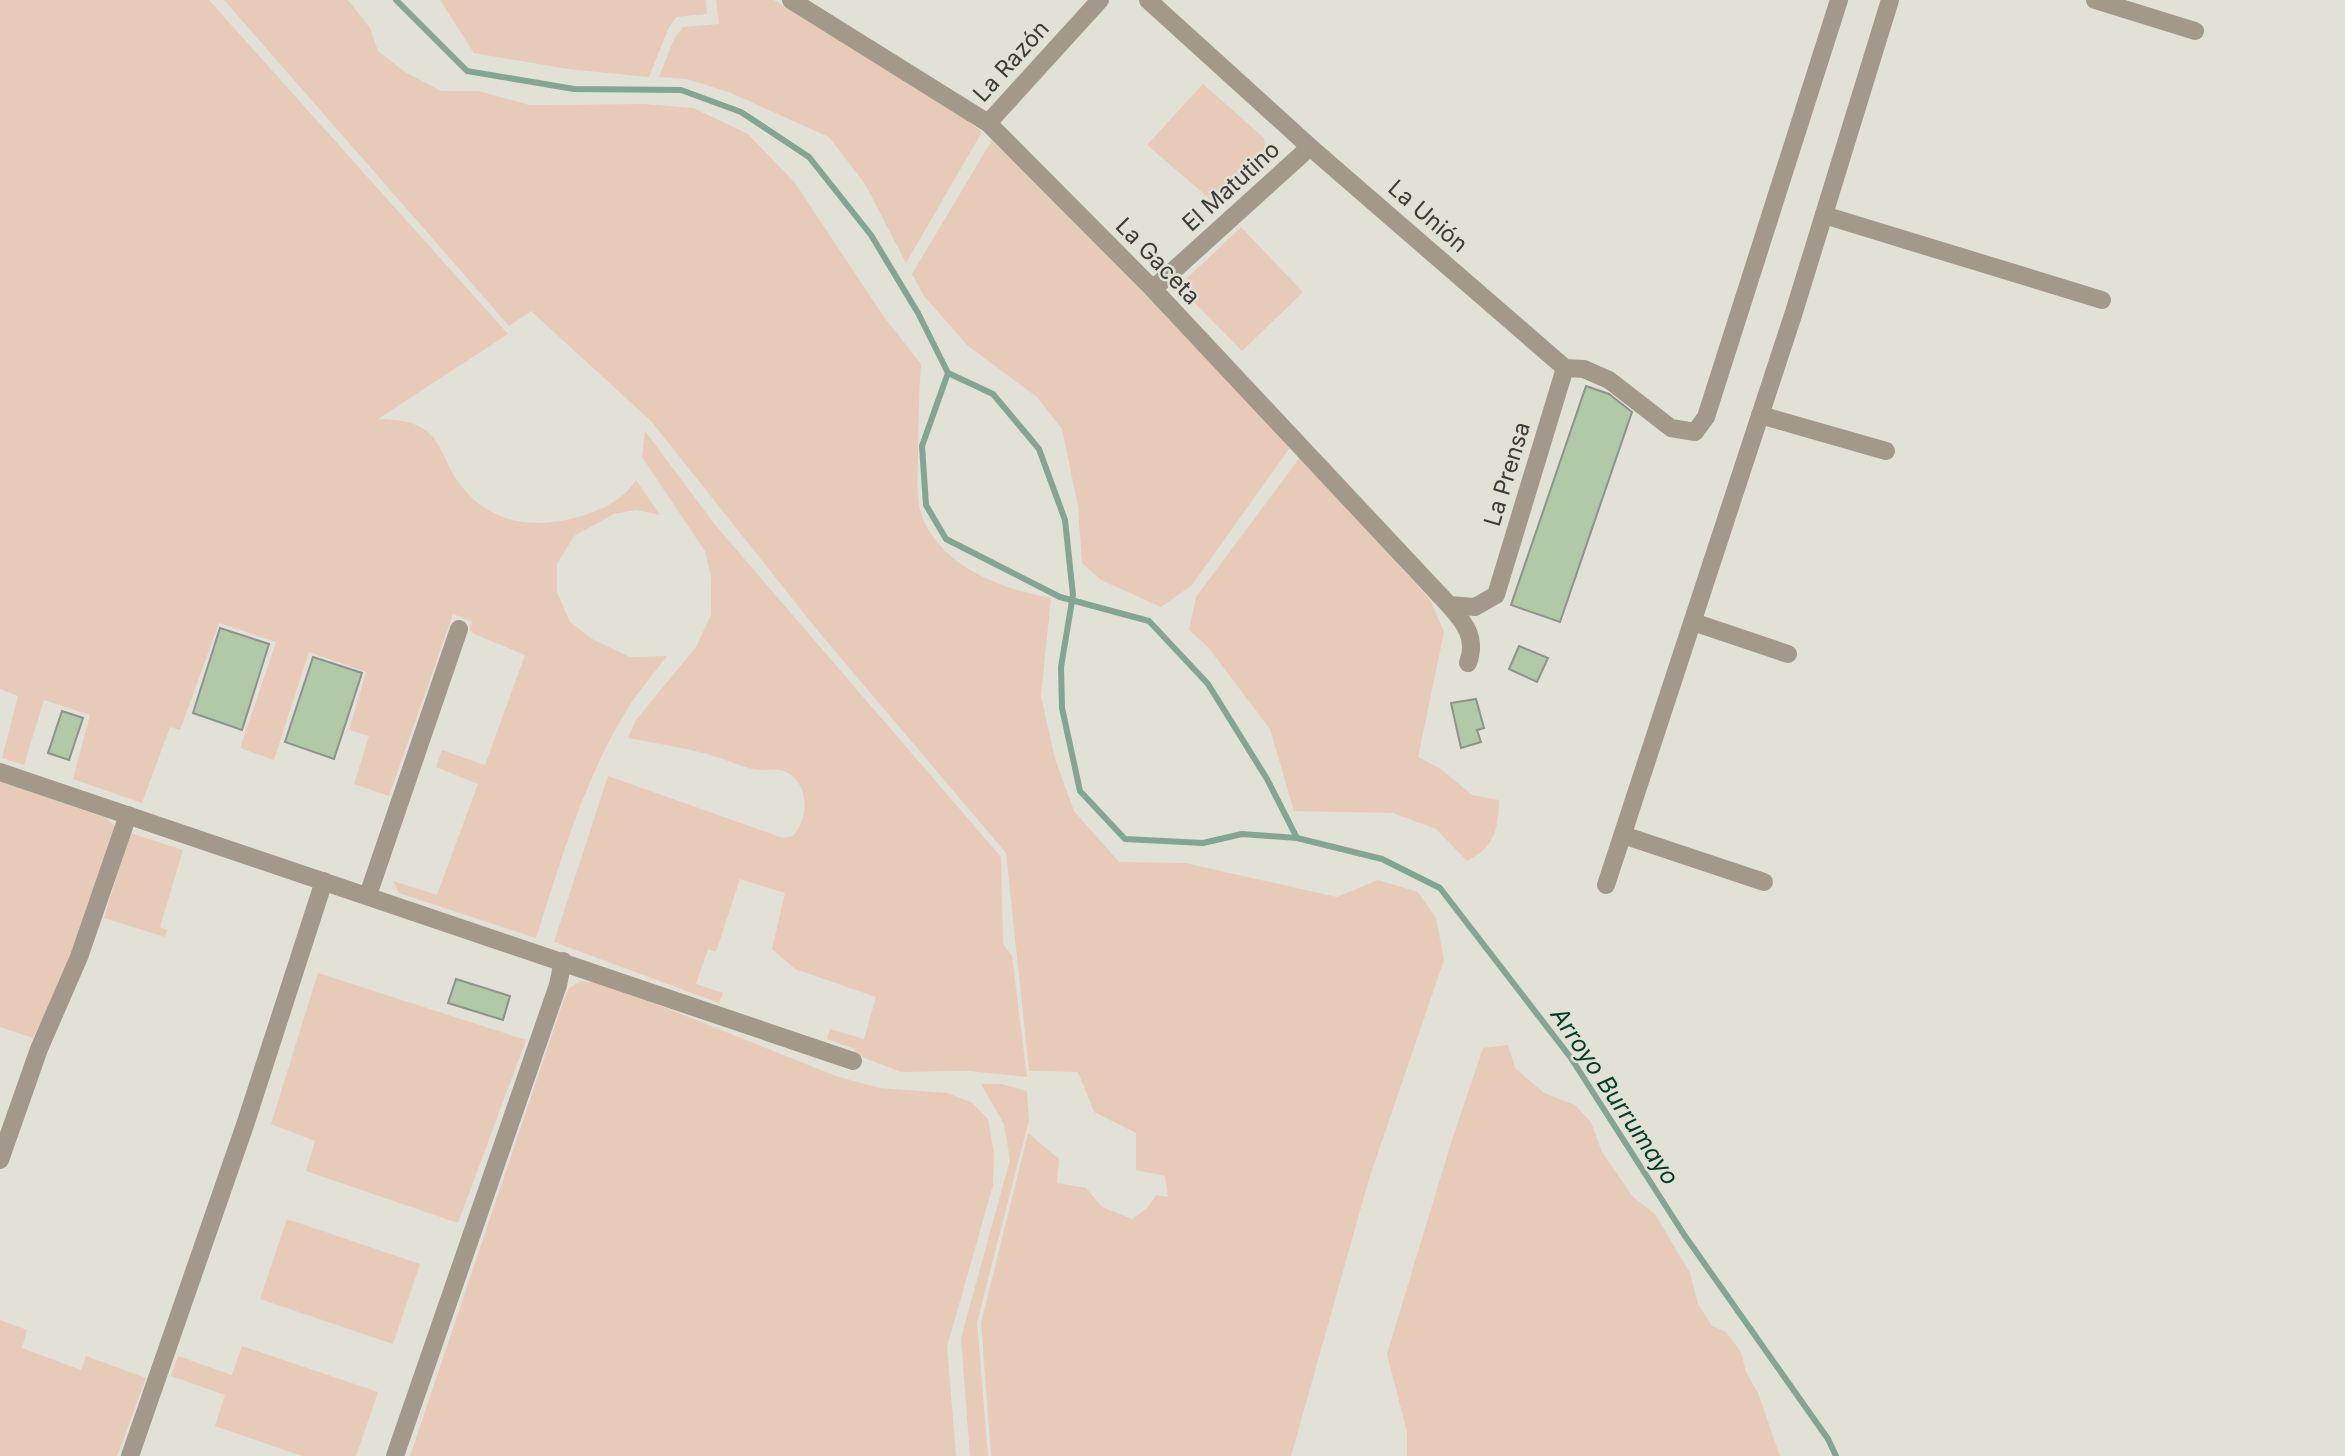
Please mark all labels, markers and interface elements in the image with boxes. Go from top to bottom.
street label: La Razón [967,15,1055,107]
street label: El Matutino [1177,135,1285,237]
street label: La Unión [1383,174,1473,258]
street label: La Gaceta [1110,212,1206,310]
street label: La Prensa [1478,419,1536,529]
water label: Arroyo Burrumayo [1544,1001,1685,1190]

